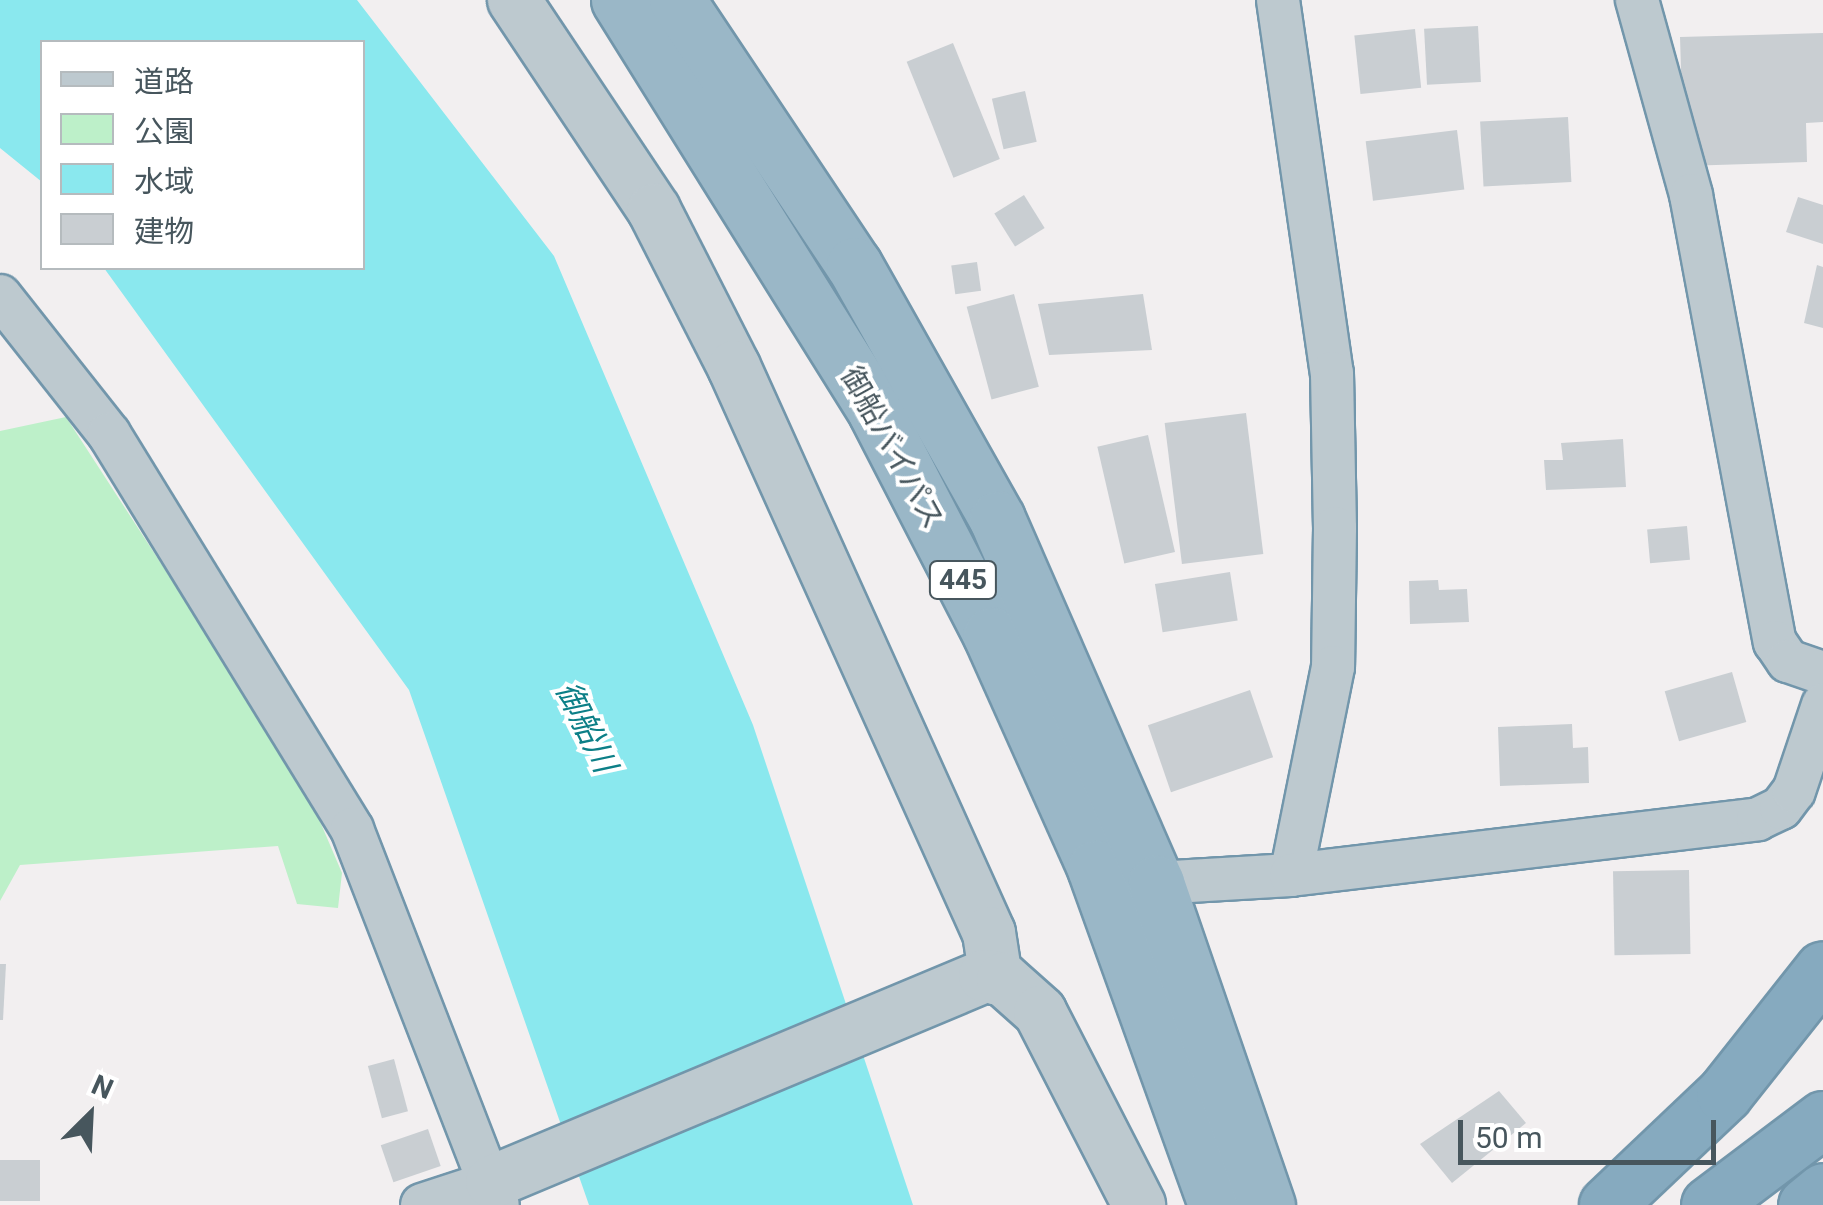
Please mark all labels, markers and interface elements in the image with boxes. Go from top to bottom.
legend [40,40,365,270]
text: 道路 [134,64,194,99]
text: 公園 [134,114,194,149]
text: 水域 [134,164,194,199]
text: 建物 [134,214,194,249]
street label: 御船バイパス [833,361,951,535]
road number: 445 [928,557,998,603]
water label: 御船川 [548,675,624,779]
north arrow [40,1065,140,1165]
text: N [87,1068,118,1106]
scale bar [1463,1100,1720,1162]
text: 50 m [1475,1120,1542,1155]

